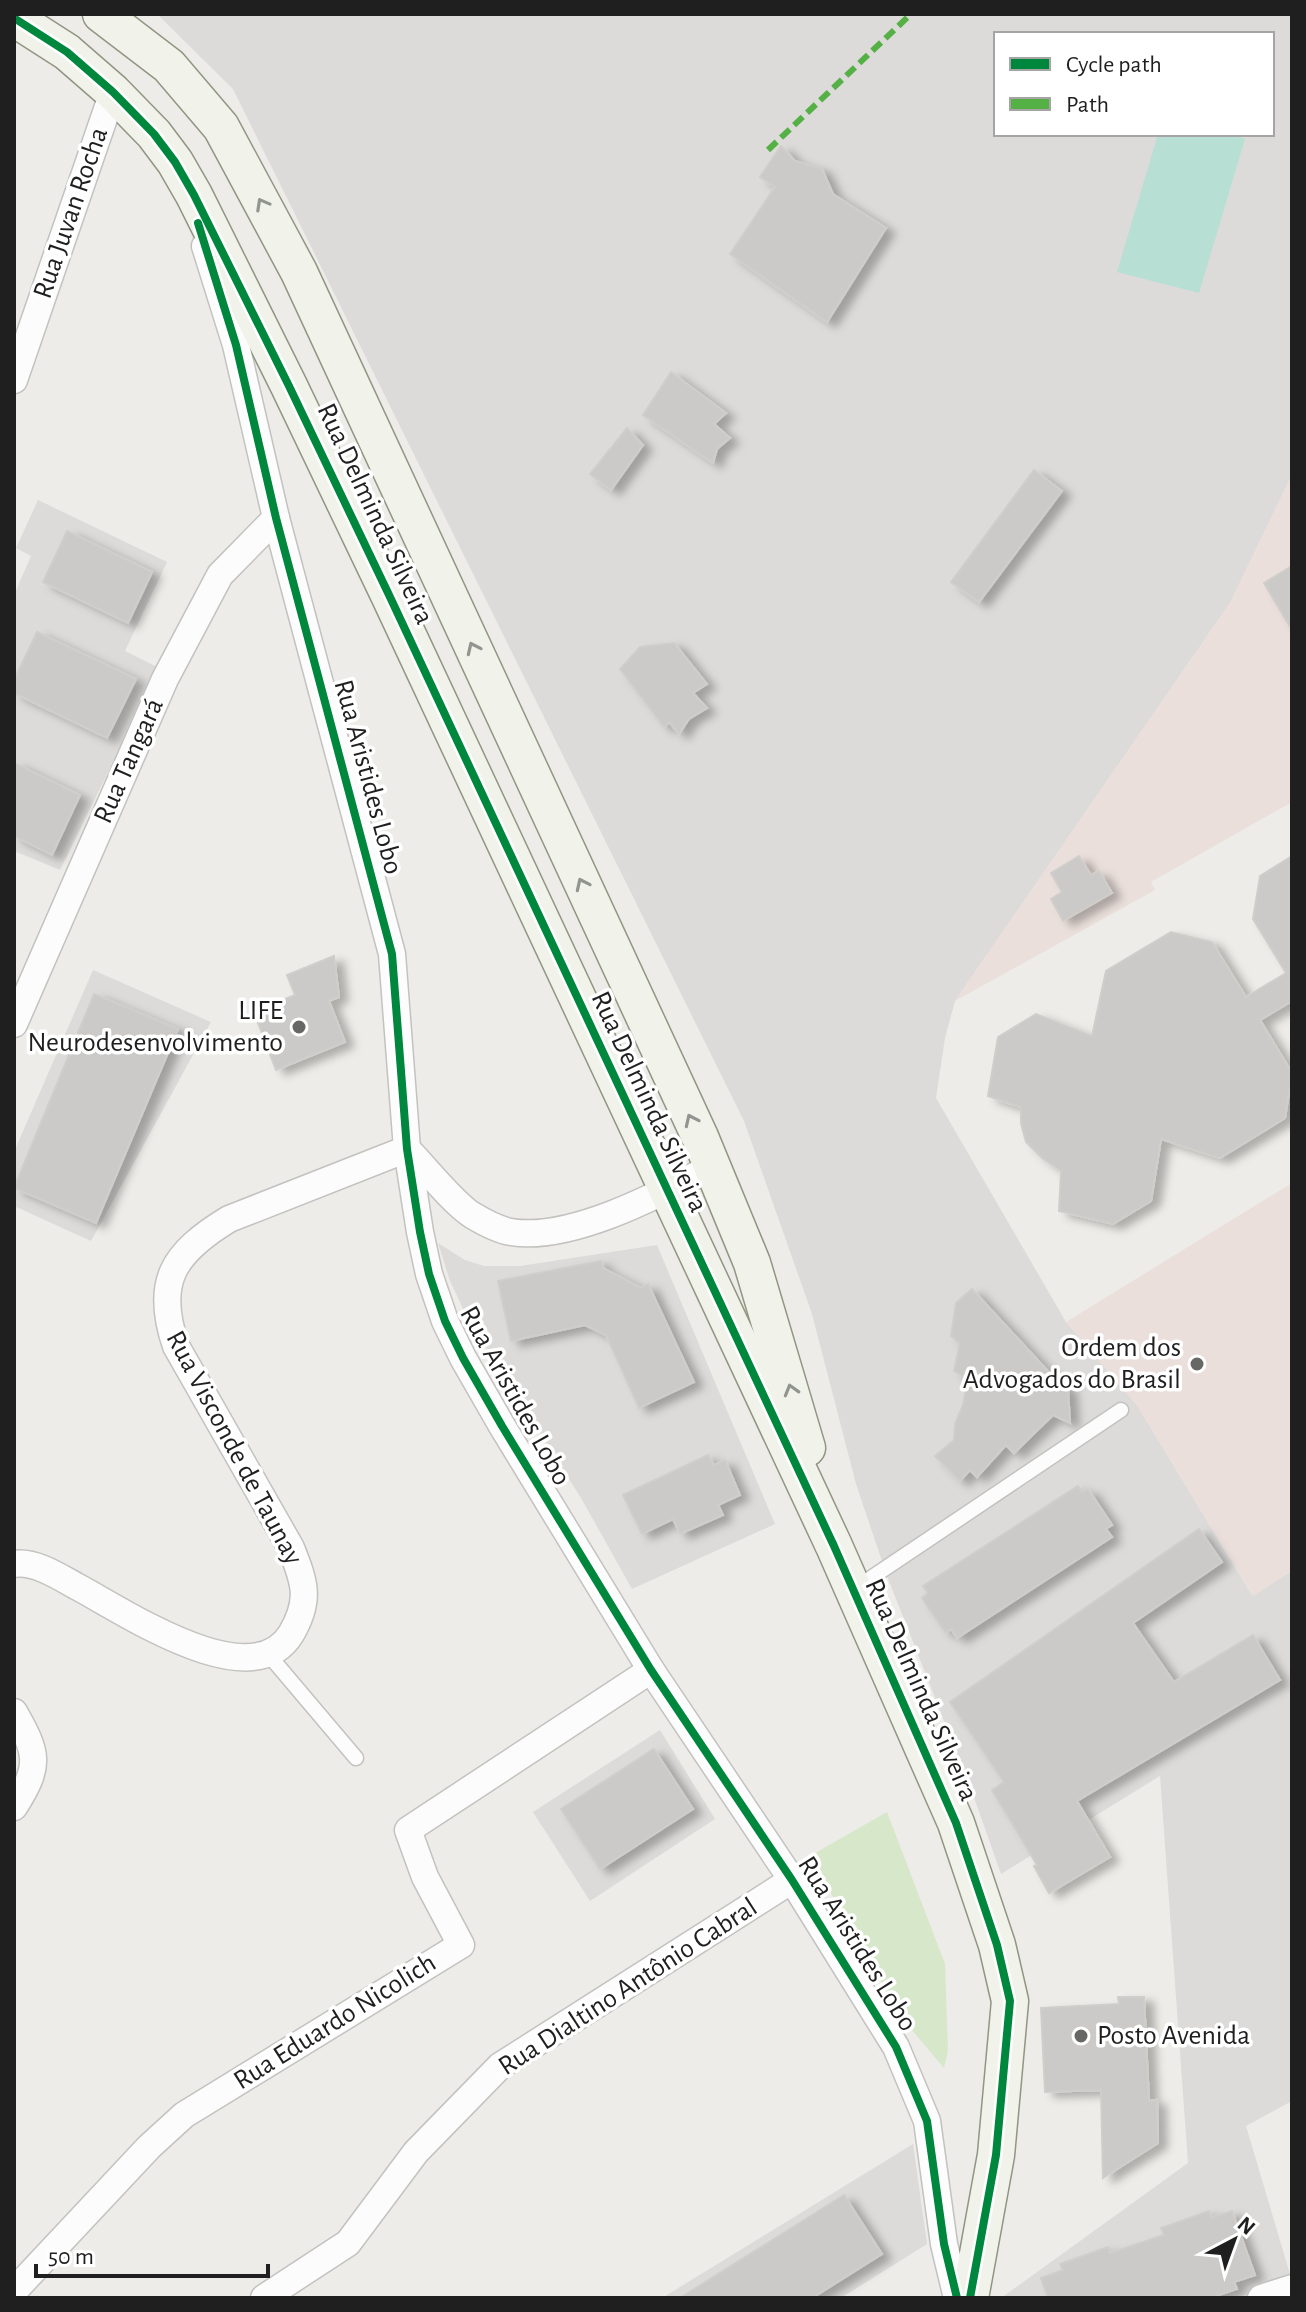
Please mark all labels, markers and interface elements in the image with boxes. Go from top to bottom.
legend [994,32,1274,136]
text: Cycle path [1066,53,1162,77]
text: Path [1066,93,1109,117]
street label: Rua Juvan Rocha [29,124,113,302]
one-way arrow [256,198,272,212]
street label: Rua Delminda Silveira [312,399,438,629]
one-way arrow [467,642,483,656]
street label: Rua Aristides Lobo [329,677,407,877]
street label: Rua Tangará [89,694,169,828]
one-way arrow [576,878,592,892]
street label: Rua Delminda Silveira [586,987,712,1217]
place label: LIFE Neurodesenvolvimento [27,997,283,1057]
marker: LIFE Neurodesenvolvimento [290,1018,308,1036]
one-way arrow [685,1114,701,1128]
street label: Rua Aristides Lobo [454,1302,576,1490]
street label: Rua Visconde de Taunay [161,1327,307,1570]
place label: Ordem dos Advogados do Brasil [963,1334,1181,1394]
marker: Ordem dos Advogados do Brasil [1188,1355,1206,1373]
one-way arrow [783,1383,800,1397]
street label: Rua Delminda Silveira [859,1575,983,1805]
street label: Rua Aristides Lobo [792,1852,922,2036]
street label: Rua Dialtino Antônio Cabral [494,1893,762,2081]
street label: Rua Eduardo Nicolich [229,1949,441,2095]
place label: Posto Avenida [1097,2022,1250,2050]
marker: Posto Avenida [1072,2027,1090,2045]
north arrow [1194,2200,1274,2280]
text: N [1233,2212,1259,2239]
scale bar [36,2228,268,2278]
text: 50 m [48,2245,94,2269]

